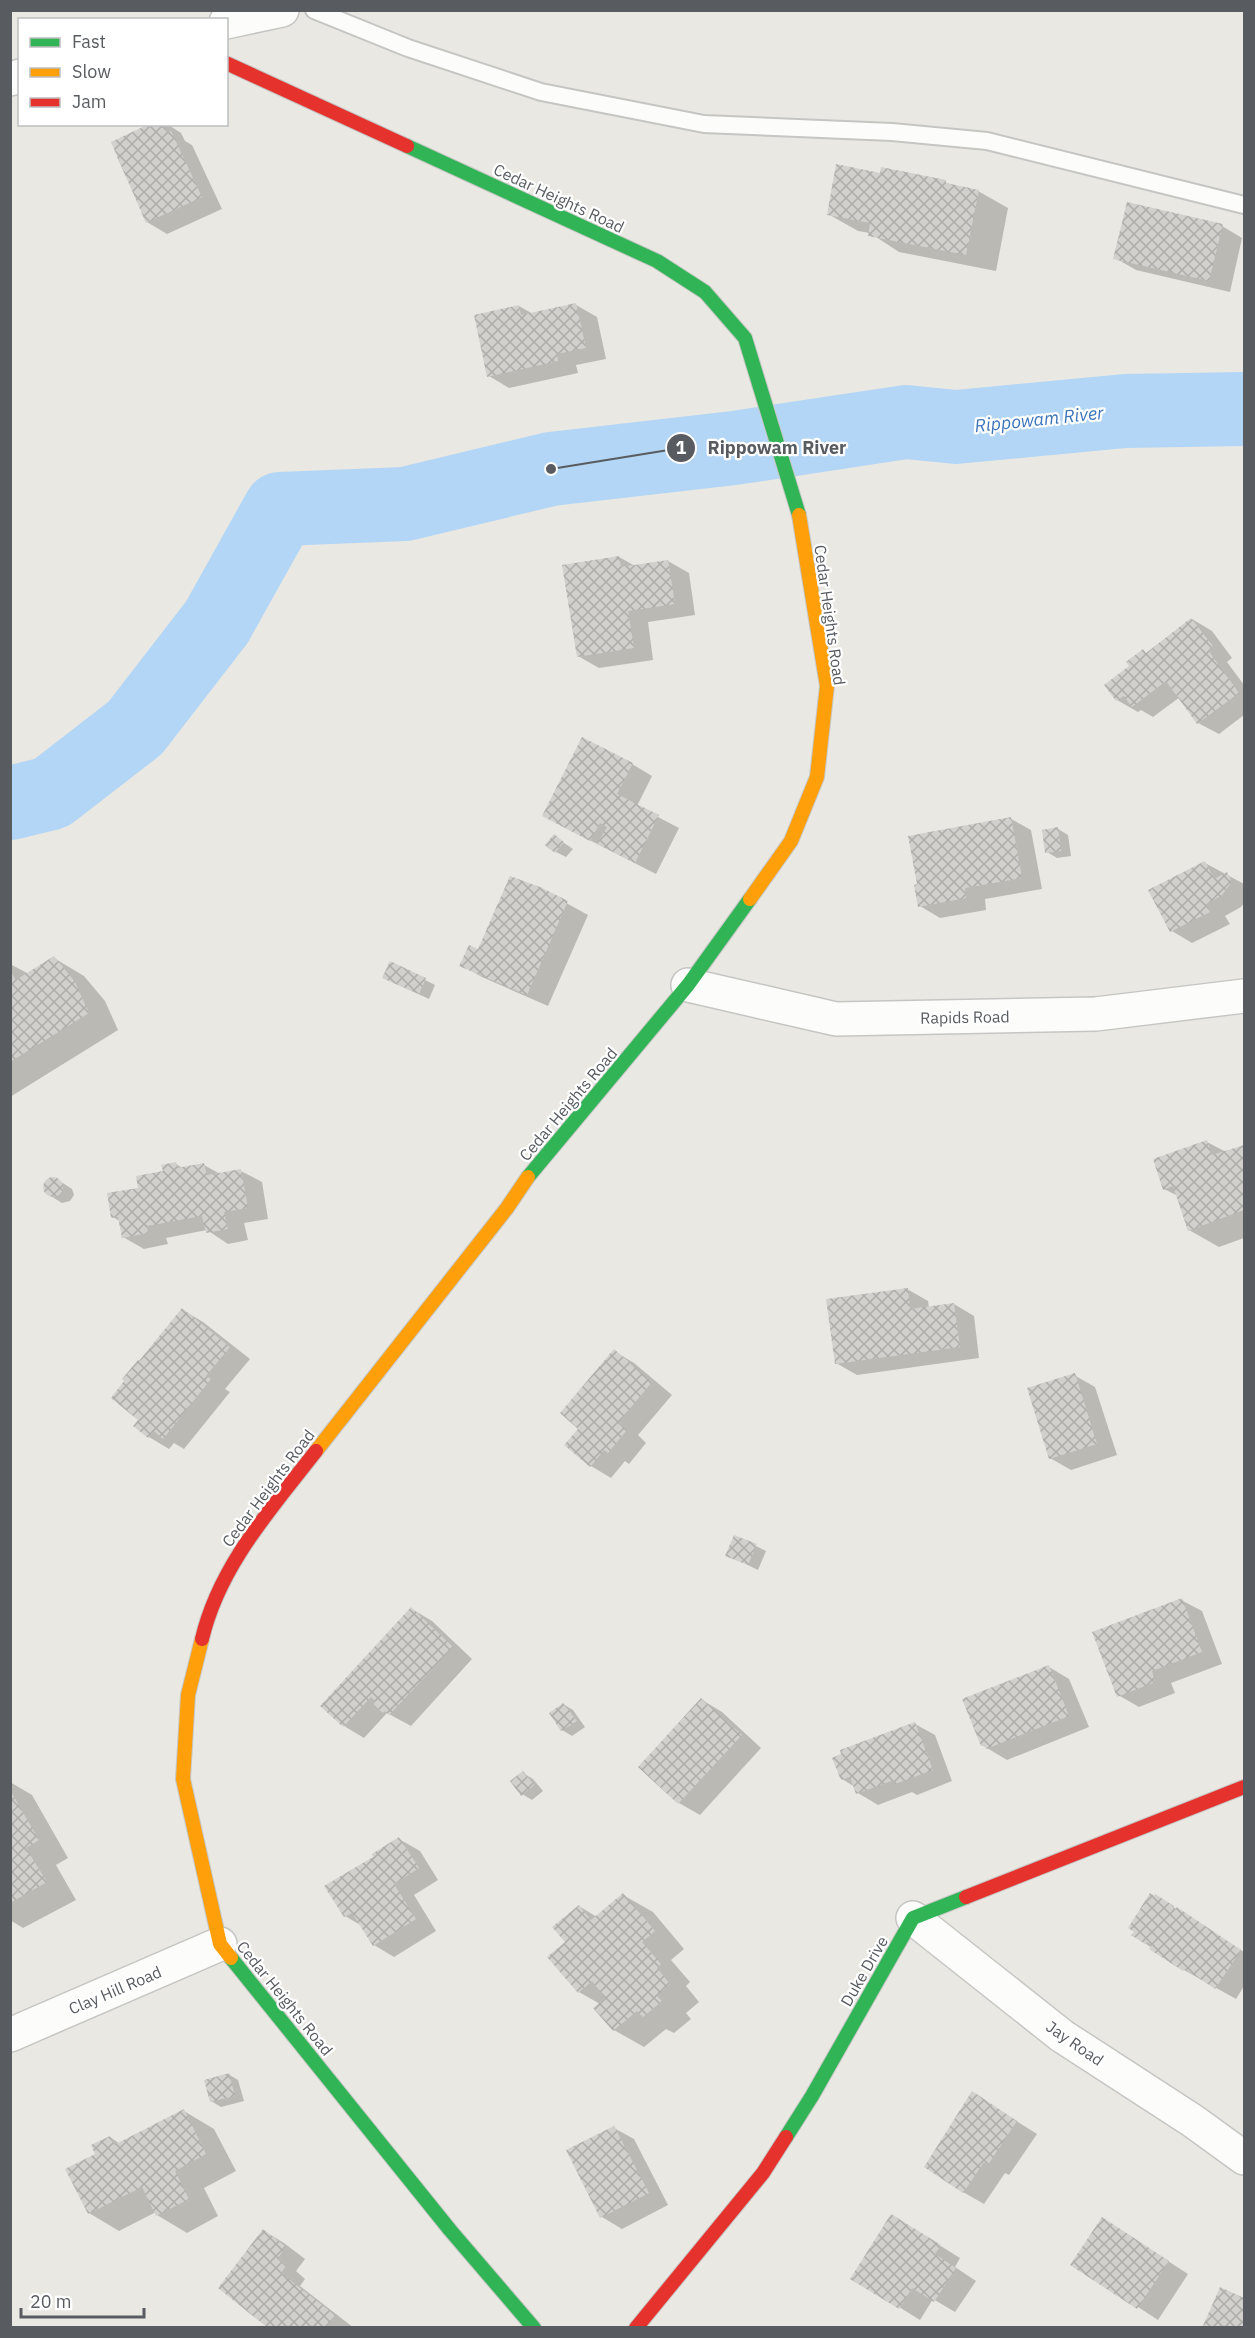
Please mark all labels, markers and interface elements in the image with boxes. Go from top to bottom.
legend [18,18,228,126]
text: Fast [72,30,106,53]
text: Slow [72,60,111,83]
text: Jam [72,90,107,113]
street label: Cedar Heights Road [491,159,627,237]
water label: Rippowam River [973,401,1105,437]
callout: Rippowam River [666,430,859,466]
text: 1 [676,436,687,459]
text: Rippowam River [708,436,846,459]
street label: Cedar Heights Road [810,543,850,687]
street label: Rapids Road [920,1006,1010,1028]
street label: Cedar Heights Road [515,1043,621,1165]
street label: Cedar Heights Road [217,1425,319,1551]
street label: Duke Drive [836,1932,892,2010]
street label: Cedar Heights Road [233,1937,337,2059]
street label: Clay Hill Road [66,1961,164,2019]
street label: Jay Road [1043,2016,1107,2070]
scale bar [21,2281,144,2319]
text: 20 m [30,2290,72,2313]

